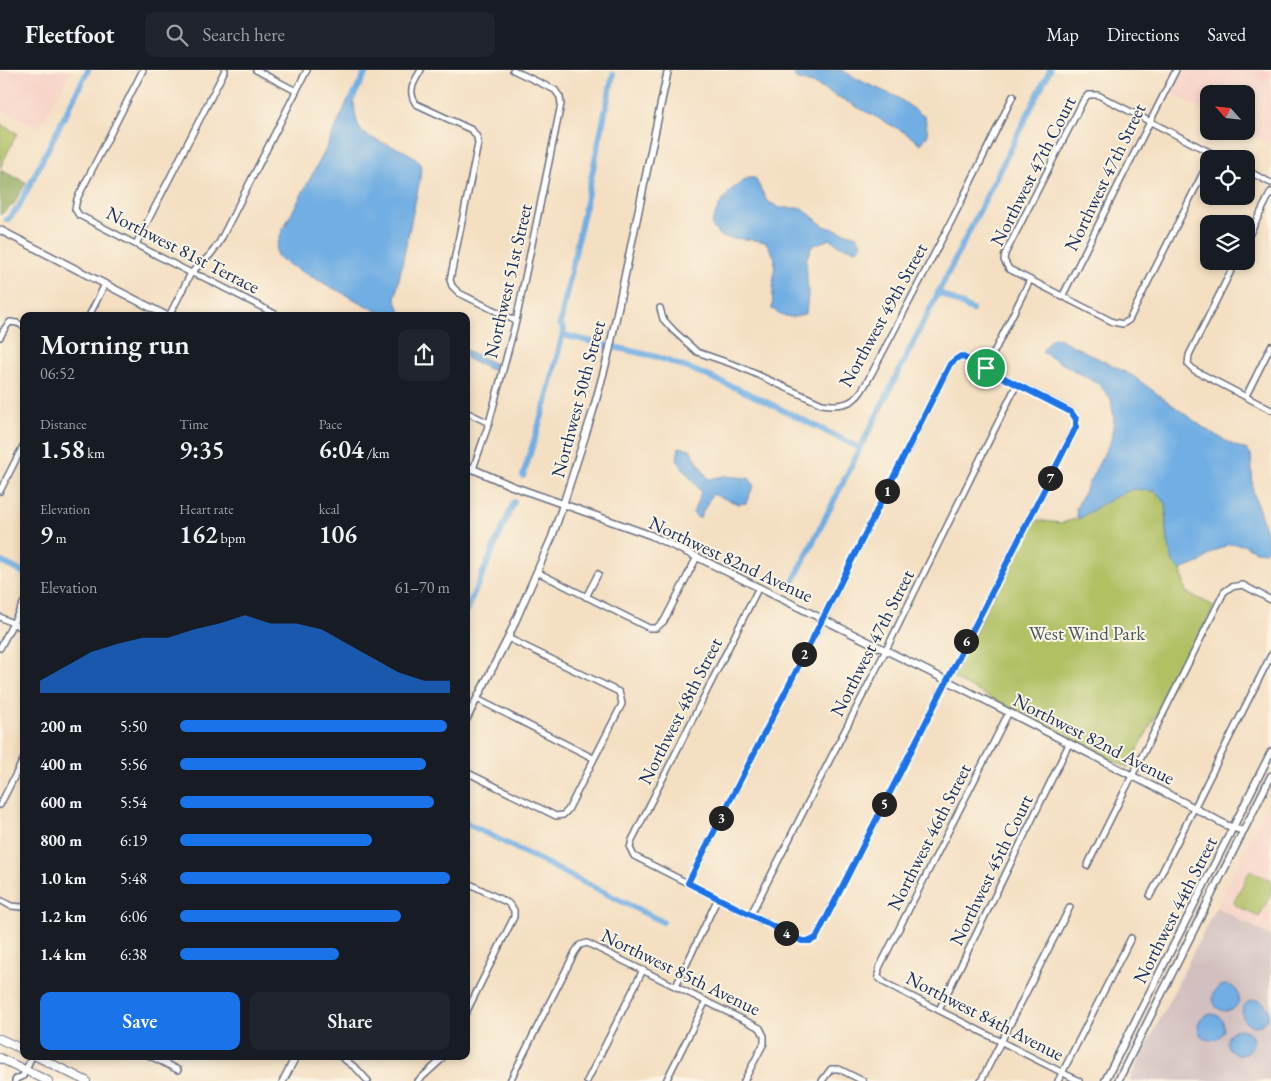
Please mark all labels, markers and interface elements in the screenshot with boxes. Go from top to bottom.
search box [145,12,495,57]
text: Fleetfoot [25,19,115,50]
icon: search [163,21,191,49]
text: Search here [203,22,285,47]
text: Map [1047,23,1079,46]
text: Directions [1107,23,1179,46]
text: Saved [1207,23,1246,46]
north arrow [1200,85,1255,140]
map controls [1200,85,1255,270]
street label: Northwest 47th Court [984,92,1082,250]
street label: Northwest 47th Street [1058,99,1152,255]
button: locate [1200,150,1255,205]
street label: Northwest 81st Terrace [102,200,264,300]
street label: Northwest 51st Street [478,201,538,361]
button: layers [1200,215,1255,270]
street label: Northwest 49th Street [833,238,933,392]
street label: Northwest 50th Street [545,318,611,480]
text: Morning run [40,326,190,362]
button: share [398,329,450,381]
pin [965,347,1007,389]
icon: arrive [972,354,1000,382]
text: 06:52 [40,363,75,384]
text: Distance [40,415,87,433]
text: Time [179,415,209,433]
text: Pace [319,415,342,433]
text: 1.58 [40,433,85,465]
text: 9:35 [179,433,225,465]
text: 6:04 [319,433,364,465]
text: km [85,444,105,462]
text: /km [364,444,390,462]
pin: 7 [1038,466,1062,490]
text: 7 [1047,469,1054,487]
pin: 1 [874,478,900,504]
text: 1 [884,482,891,500]
text: Elevation [40,500,90,518]
text: Heart rate [179,500,234,518]
text: kcal [319,500,340,518]
street label: Northwest 82nd Avenue [645,510,817,608]
text: 9 [40,518,53,550]
text: 162 [179,518,218,550]
text: 106 [319,518,357,550]
text: m [53,529,67,547]
text: bpm [218,529,246,547]
street label: Northwest 47th Street [824,565,920,721]
text: Elevation [40,577,98,598]
text: 61–70 m [395,577,450,598]
park label: West Wind Park [1029,621,1146,646]
pin: 6 [954,628,978,654]
text: 6 [963,632,970,650]
street label: Northwest 48th Street [632,633,728,789]
pin: 2 [792,642,816,666]
text: 2 [801,645,808,663]
street label: Northwest 82nd Avenue [1009,687,1179,791]
text: 200 m [40,716,82,737]
text: 5:50 [120,716,147,737]
text: 400 m [40,754,82,775]
text: 5:56 [120,754,147,775]
street label: Northwest 46th Street [881,759,977,915]
street label: Northwest 45th Court [944,790,1038,950]
text: 600 m [40,792,82,813]
text: 5:54 [120,792,147,813]
pin: 5 [872,792,896,816]
text: 5 [881,795,888,813]
pin: 3 [708,806,734,830]
text: 3 [718,809,725,827]
text: 800 m [40,830,82,851]
text: 6:19 [120,830,147,851]
street label: Northwest 44th Street [1127,832,1223,988]
text: 1.0 km [40,868,86,889]
text: 5:48 [120,868,147,889]
text: 1.2 km [40,906,86,927]
text: 6:06 [120,906,147,927]
pin: 4 [774,920,798,946]
street label: Northwest 85th Avenue [597,923,765,1021]
text: 4 [783,924,790,942]
text: 1.4 km [40,944,86,965]
text: 6:38 [120,944,147,965]
street label: Northwest 84th Avenue [902,965,1068,1067]
button: Save [40,992,240,1050]
button: Share [250,992,450,1050]

